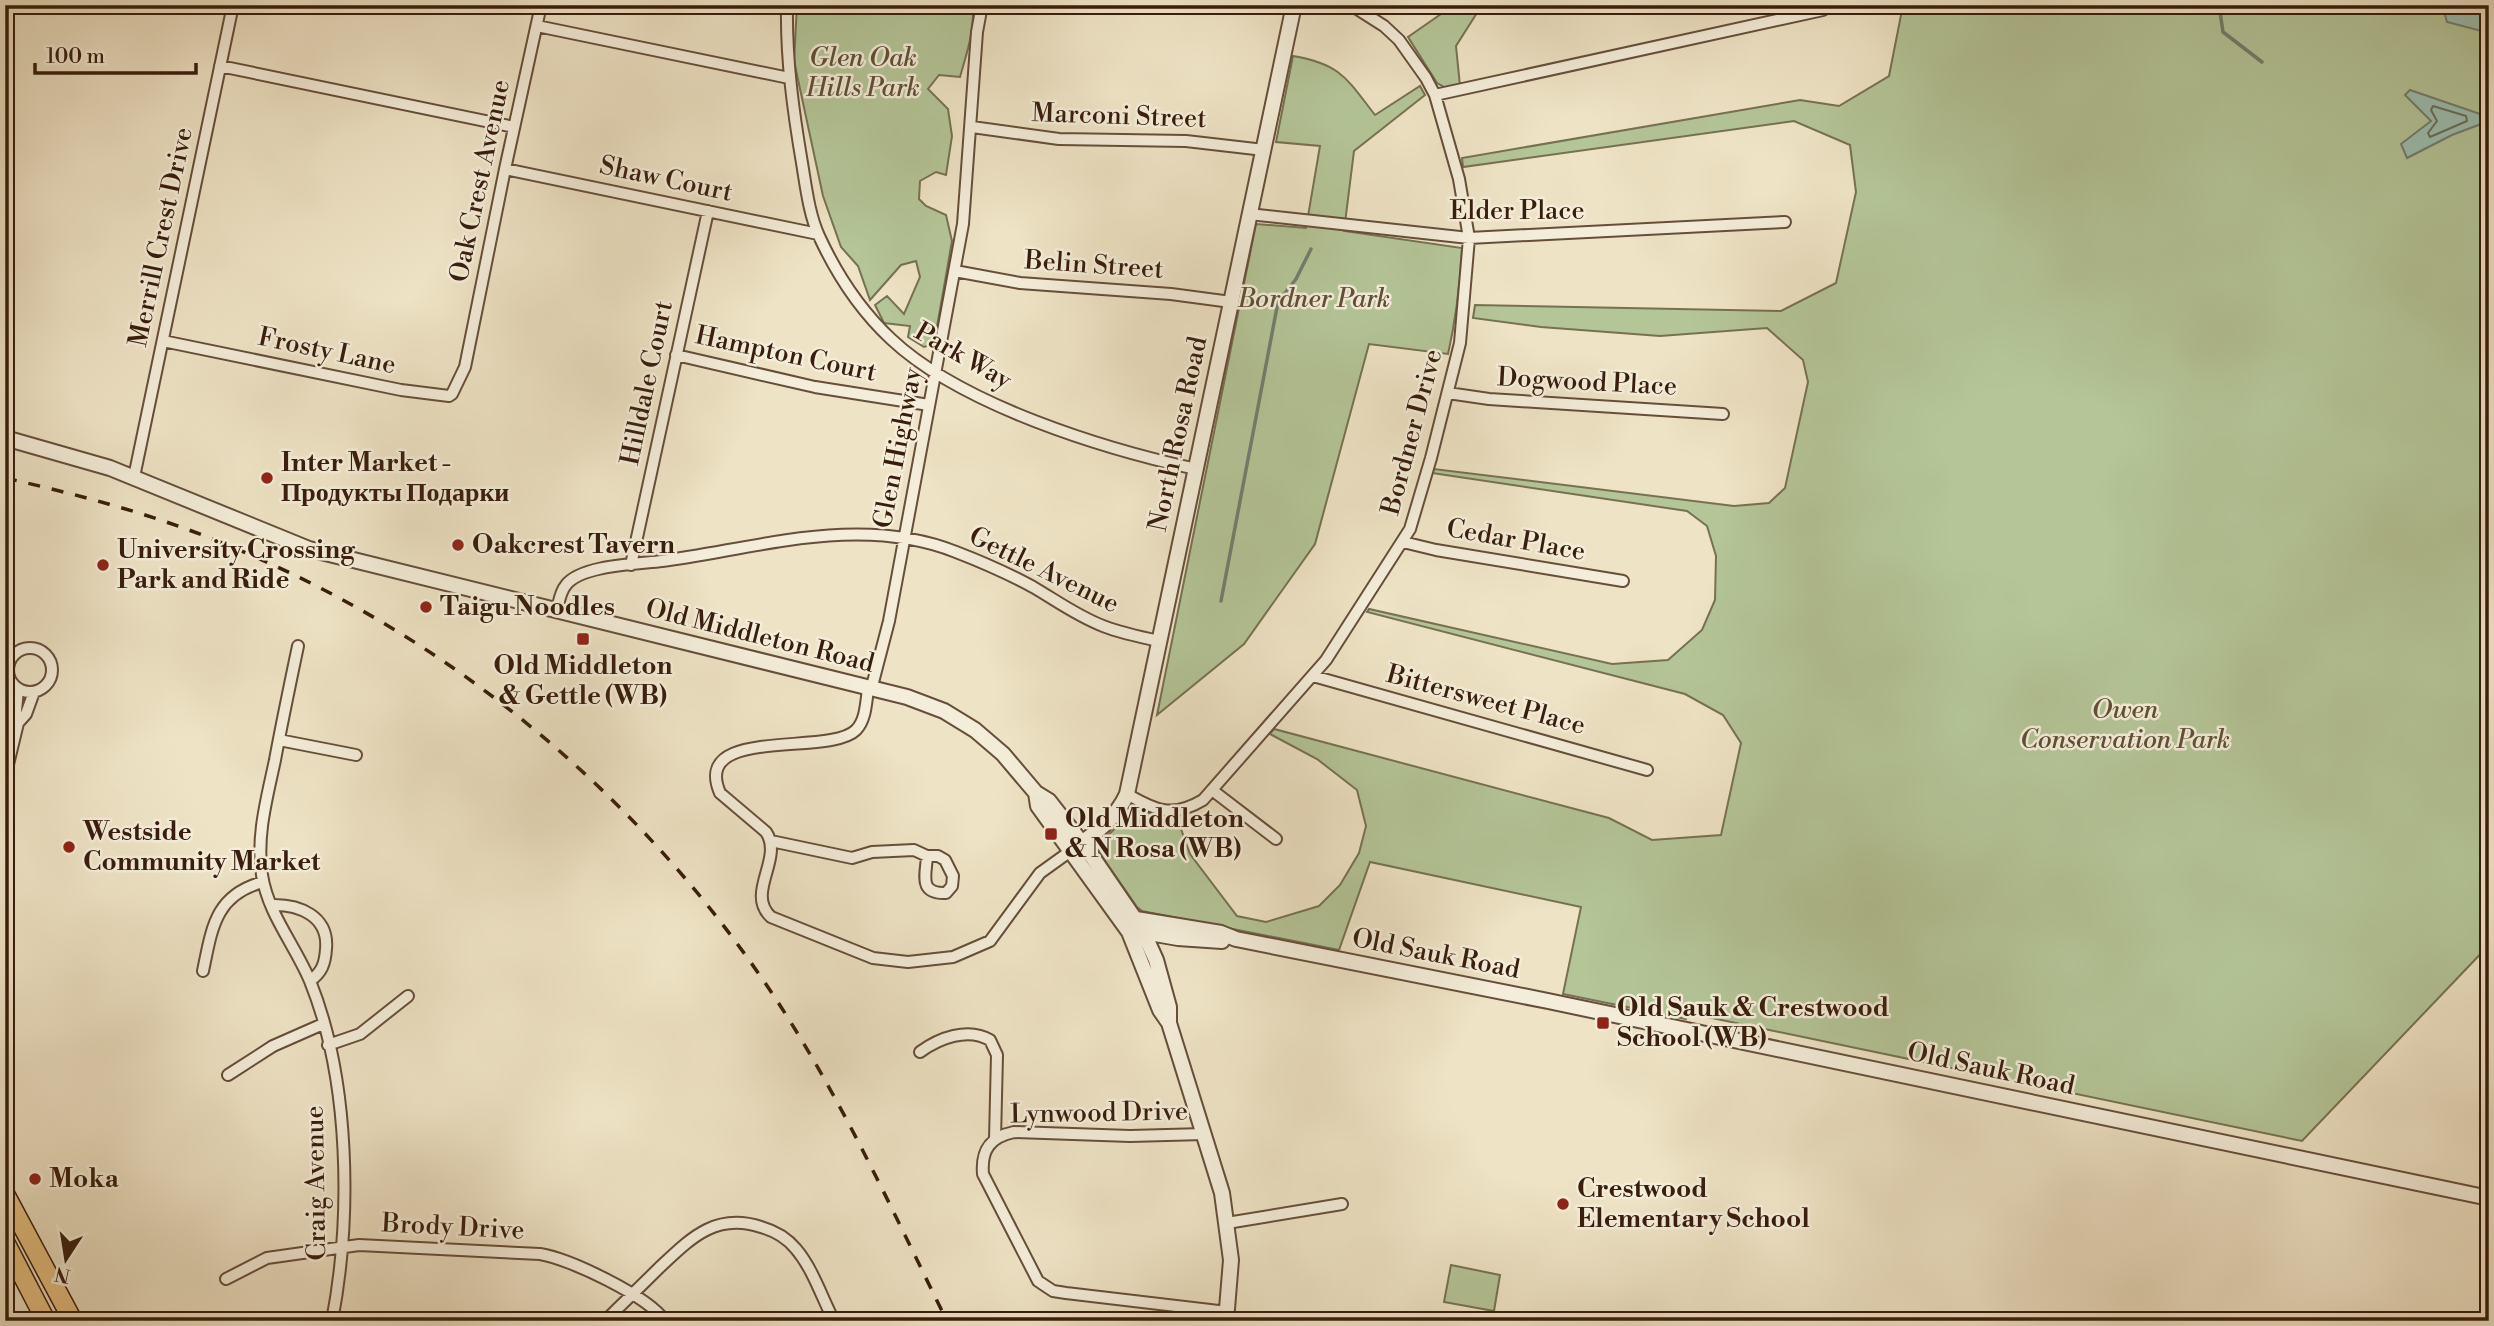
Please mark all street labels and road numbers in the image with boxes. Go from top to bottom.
street label: Oak Crest Avenue [443,77,517,285]
street label: Marconi Street [1031,97,1207,135]
street label: Merrill Crest Drive [122,124,200,350]
street label: Shaw Court [597,149,735,209]
street label: Elder Place [1449,195,1585,227]
street label: Belin Street [1022,244,1165,286]
street label: Hilldale Court [614,298,680,468]
street label: Park Way [909,315,1018,397]
street label: Hampton Court [692,319,880,389]
street label: Frosty Lane [255,321,399,381]
street label: North Rosa Road [1142,333,1214,534]
street label: Bordner Drive [1374,346,1449,519]
street label: Dogwood Place [1496,361,1678,403]
street label: Glen Highway [867,365,929,531]
street label: Cedar Place [1444,512,1588,568]
street label: Gettle Avenue [964,520,1124,620]
street label: Old Middleton Road [642,592,878,680]
street label: Bittersweet Place [1382,658,1589,742]
street label: Old Sauk Road [1349,922,1523,986]
street label: Old Sauk Road [1904,1036,2078,1102]
street label: Lynwood Drive [1010,1095,1188,1131]
street label: Craig Avenue [299,1105,333,1261]
street label: Brody Drive [380,1207,525,1247]

